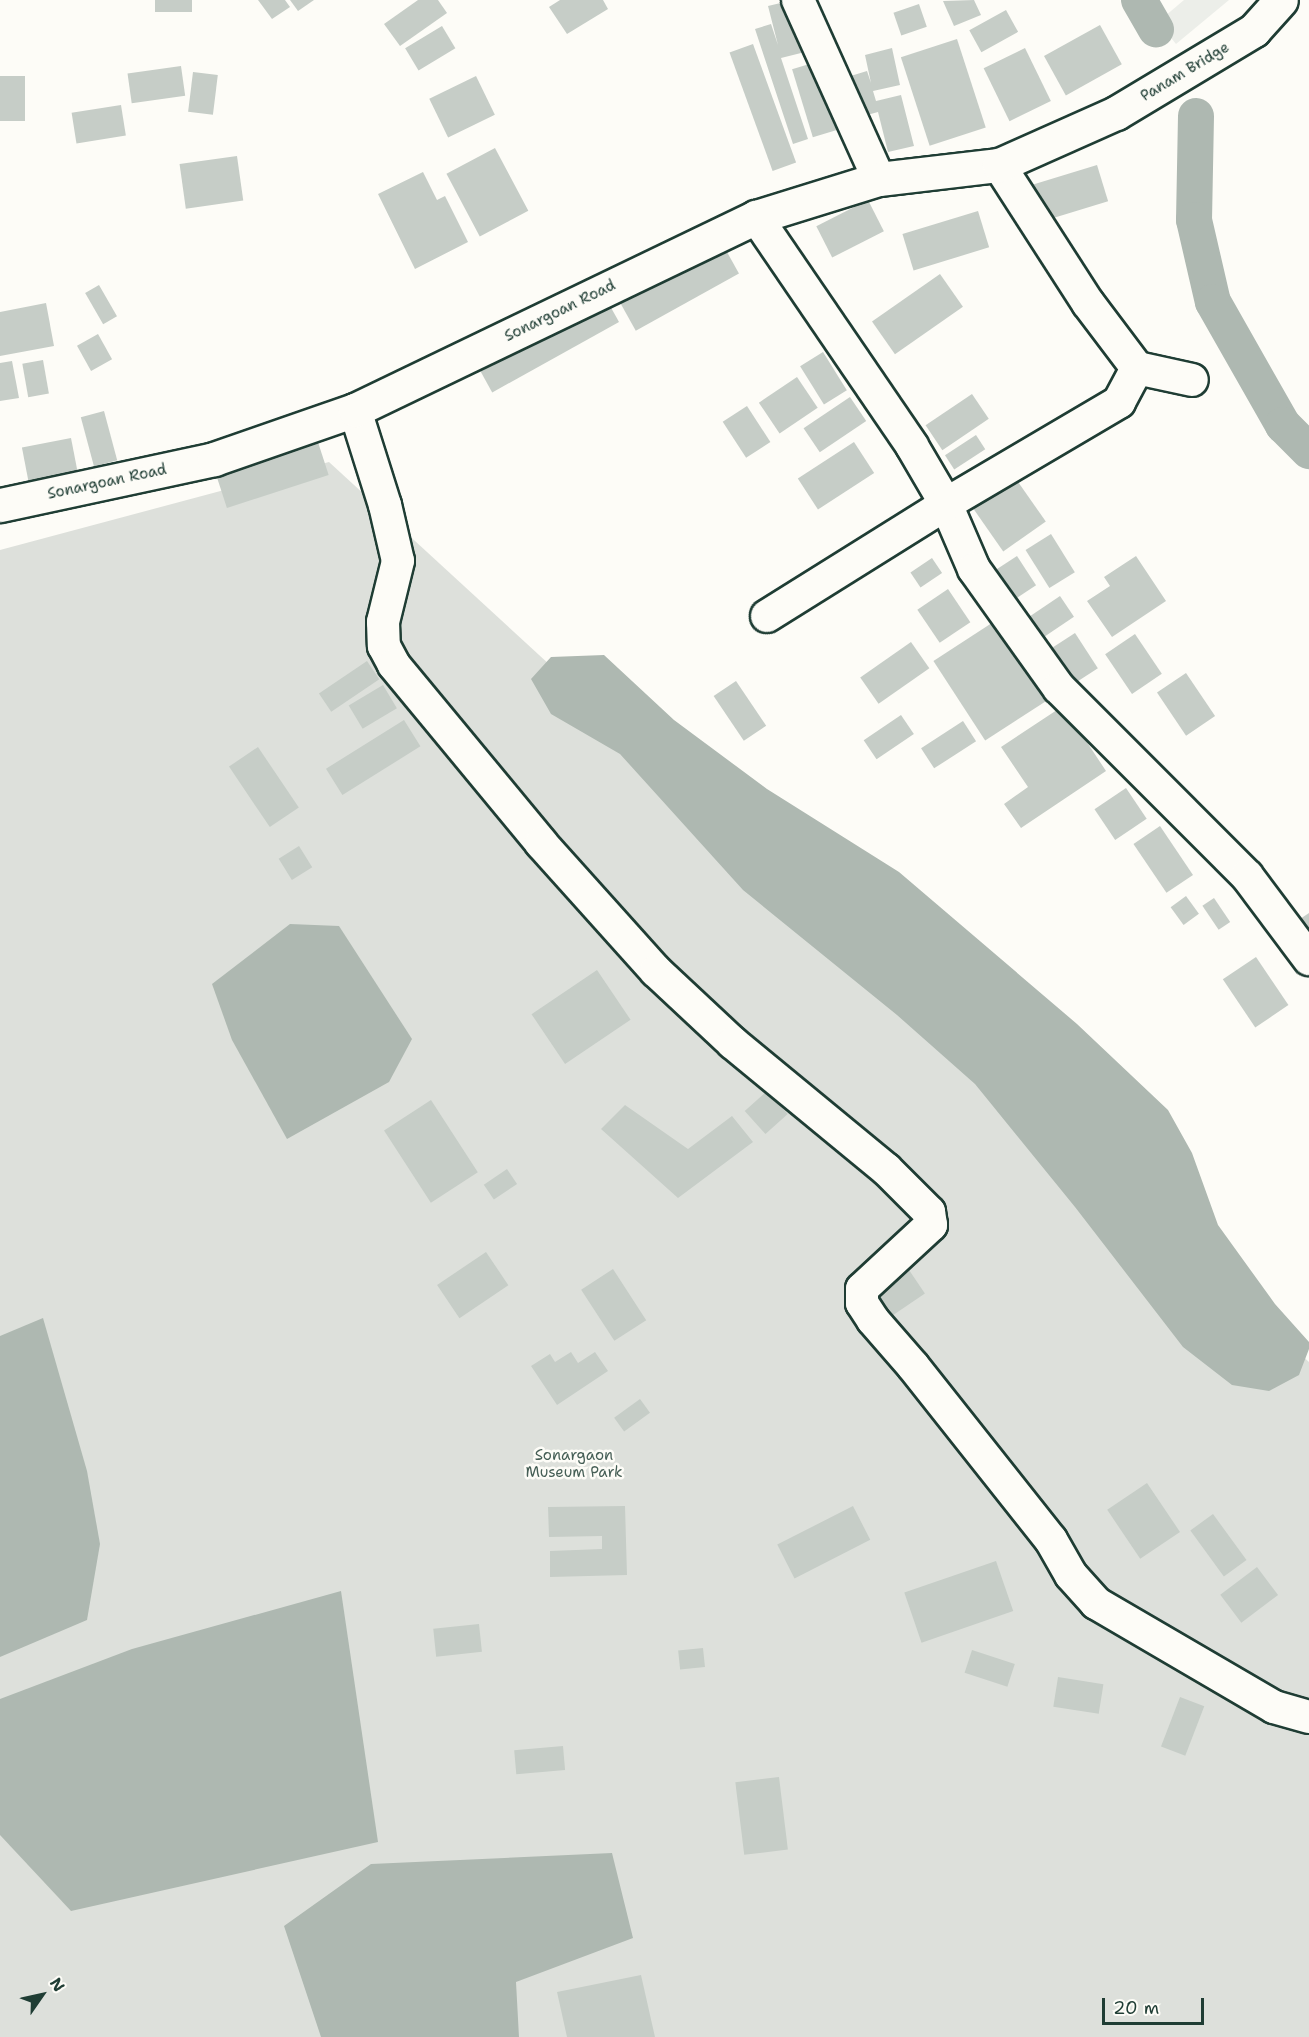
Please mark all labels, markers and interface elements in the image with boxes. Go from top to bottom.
street label: Panam Bridge [1137,38,1233,106]
street label: Sonargoan Road [502,276,618,346]
street label: Sonargoan Road [46,461,168,503]
park label: Sonargaon Museum Park [525,1446,623,1481]
north arrow [12,1965,72,2025]
text: N [45,1974,70,1996]
scale bar [1105,1986,1207,2024]
text: 20 m [1113,1996,1159,2020]

